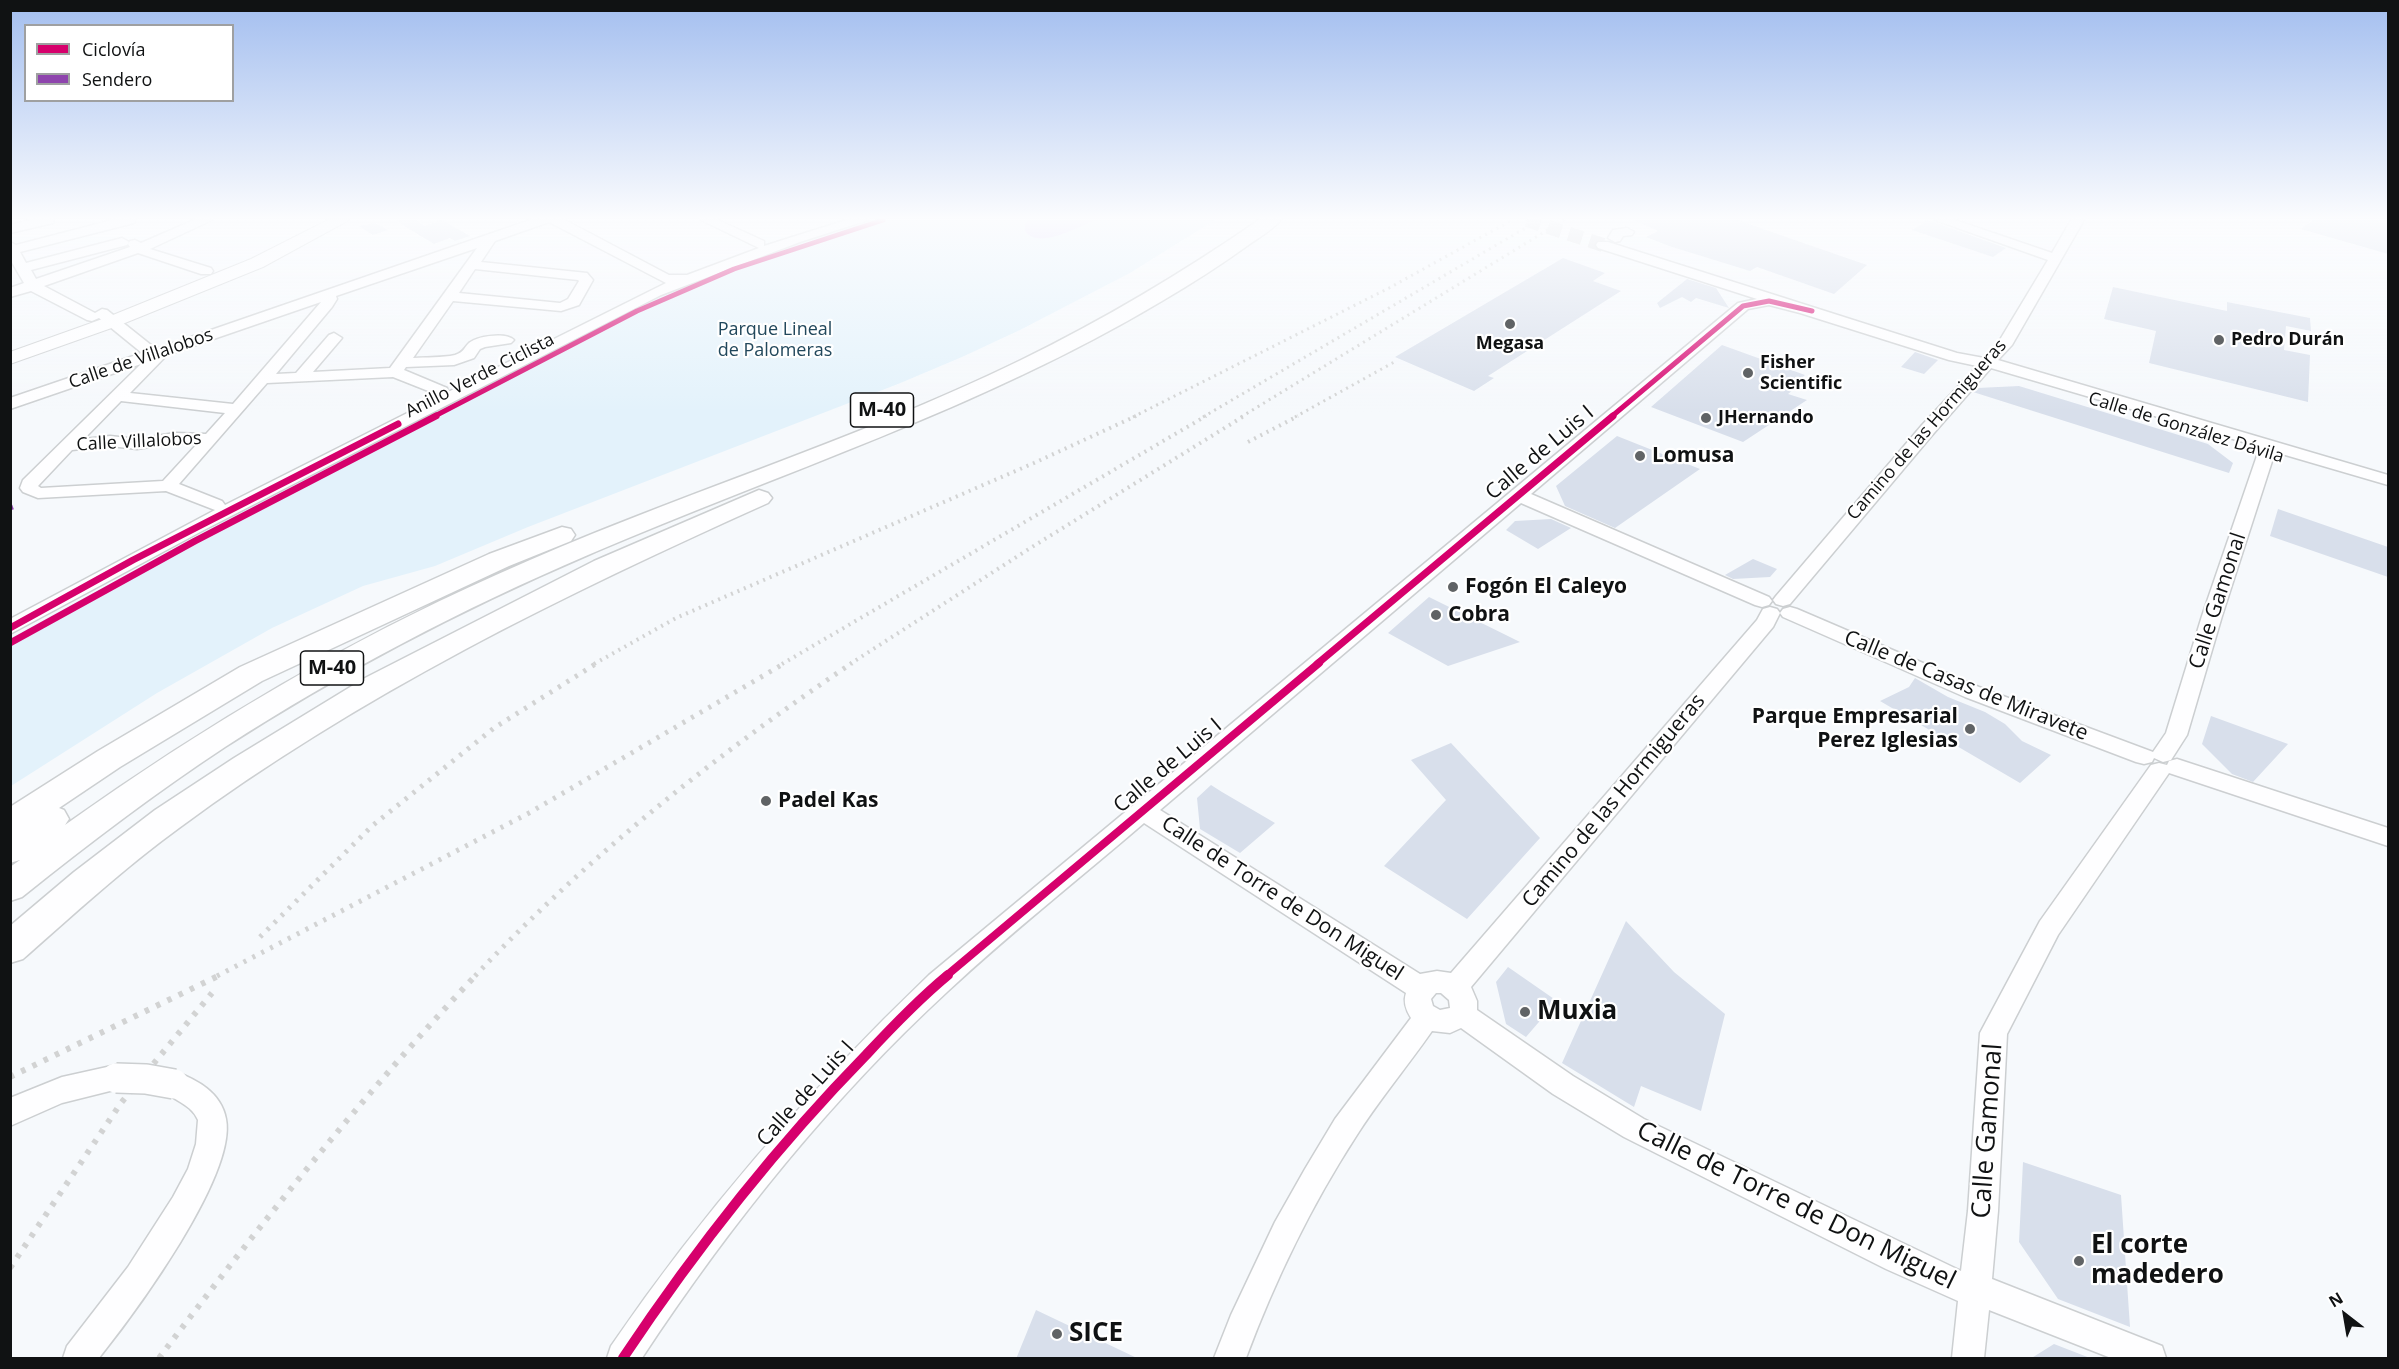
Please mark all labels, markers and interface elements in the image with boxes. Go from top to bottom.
legend [24,24,234,102]
text: Ciclovía [82,37,145,61]
text: Sendero [82,67,152,91]
marker: Megasa [1503,317,1517,331]
park label: Parque Lineal de Palomeras [718,319,832,362]
street label: Calle de Villalobos [66,324,216,394]
street label: Anillo Verde Ciclista [402,329,558,423]
place label: Pedro Durán [2231,329,2344,351]
place label: Megasa [1476,333,1544,355]
marker: Pedro Durán [2212,333,2226,347]
street label: Camino de las Hormigueras [1843,335,2011,525]
place label: Fisher Scientific [1760,352,1842,394]
marker: Fisher Scientific [1741,366,1755,380]
street label: Calle de González Dávila [2086,388,2286,468]
road number: M-40 [850,393,914,427]
street label: Calle de Luis I [1481,401,1599,505]
place label: JHernando [1718,407,1814,429]
marker: JHernando [1699,411,1713,425]
street label: Calle Villalobos [76,428,202,456]
place label: Lomusa [1652,443,1734,469]
marker: Lomusa [1633,449,1647,463]
street label: Calle Gamonal [2184,530,2252,672]
place label: Fogón El Caleyo [1465,574,1627,600]
marker: Fogón El Caleyo [1446,580,1460,594]
place label: Cobra [1448,602,1510,628]
marker: Cobra [1429,608,1443,622]
street label: Calle de Casas de Miravete [1840,625,2092,747]
road number: M-40 [300,651,364,685]
street label: Camino de las Hormigueras [1517,689,1711,913]
place label: Parque Empresarial Perez Iglesias [1752,704,1958,754]
street label: Calle de Luis I [1109,714,1227,818]
marker: Parque Empresarial Perez Iglesias [1963,722,1977,736]
place label: Padel Kas [778,788,878,814]
marker: Padel Kas [759,794,773,808]
street label: Calle de Torre de Don Miguel [1156,811,1408,987]
place label: Muxia [1537,996,1617,1028]
marker: Muxia [1518,1005,1532,1019]
street label: Calle de Luis I [752,1036,860,1152]
street label: Calle Gamonal [1966,1042,2010,1220]
street label: Calle de Torre de Don Miguel [1632,1115,1960,1297]
place label: El corte madedero [2091,1230,2224,1292]
marker: El corte madedero [2072,1254,2086,1268]
north arrow [2315,1285,2375,1345]
text: N [2324,1287,2347,1312]
place label: SICE [1069,1318,1123,1350]
marker: SICE [1050,1327,1064,1341]

